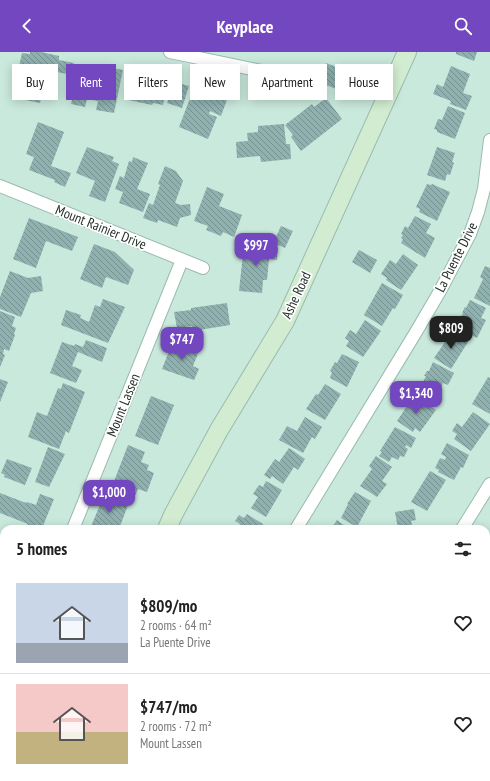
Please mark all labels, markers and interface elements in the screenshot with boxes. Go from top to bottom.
icon: back [16,15,38,37]
text: Keyplace [217,15,273,38]
icon: search [452,15,474,37]
chip: Buy [12,64,58,100]
chip: Rent [66,64,116,100]
chip: Filters [124,64,182,100]
chip: New [190,64,240,100]
chip: Apartment [248,64,327,100]
chip: House [335,64,393,100]
street label: Mount Rainier Drive [53,201,149,254]
street label: La Puente Drive [431,219,481,295]
pin: $997 [232,233,280,267]
text: $997 [244,237,268,254]
street label: Ashe Road [277,268,315,322]
pin: $809 [427,316,475,350]
text: $809 [439,320,463,337]
pin: $747 [158,327,206,361]
text: $747 [170,331,194,348]
street label: Mount Lassen [102,371,144,439]
pin: $1,340 [383,381,449,415]
text: $1,340 [399,385,433,402]
pin: $1,000 [76,480,142,514]
text: $1,000 [92,484,126,501]
text: 5 homes [16,538,67,560]
icon: filters [452,538,474,560]
text: $809/mo [140,595,197,617]
icon: home [48,599,96,647]
icon: heart [452,612,474,634]
text: 2 rooms · 64 m² [140,617,212,634]
text: La Puente Drive [140,634,211,651]
text: $747/mo [140,696,197,718]
icon: home [48,700,96,748]
icon: heart [452,713,474,735]
text: 2 rooms · 72 m² [140,718,212,735]
text: Mount Lassen [140,735,202,752]

